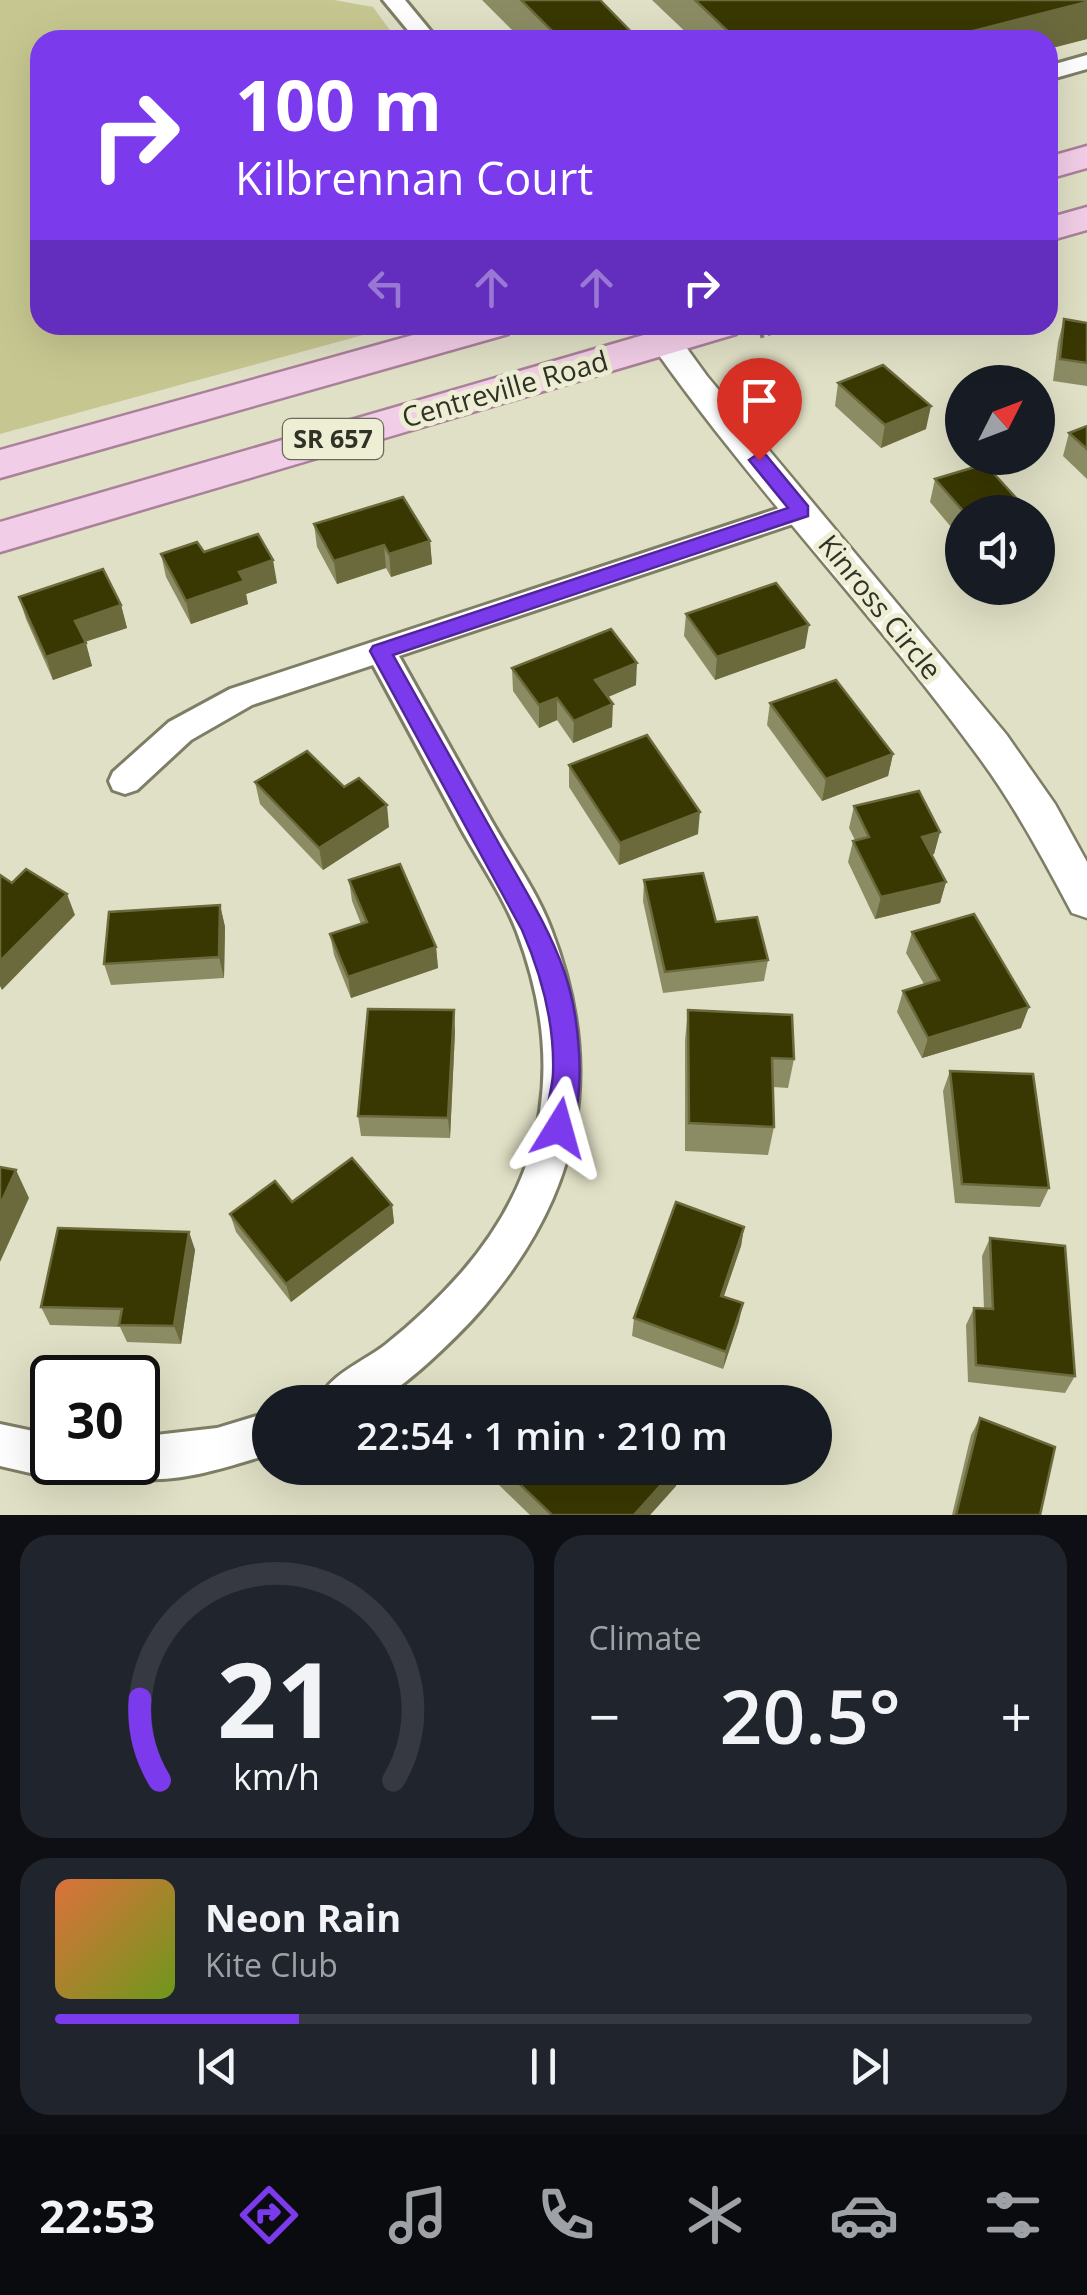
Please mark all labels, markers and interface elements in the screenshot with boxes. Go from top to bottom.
text: 100 m [235,56,442,152]
icon: right [70,70,200,200]
text: Kilbrennan Court [235,147,593,208]
icon: left [359,260,414,315]
icon: ahead [464,260,519,315]
icon: ahead [569,260,624,315]
icon: right [674,260,729,315]
street label: Centreville Road [397,340,612,436]
pin [717,358,802,461]
north arrow [945,365,1055,475]
map controls [945,365,1055,605]
icon: arrive [732,373,787,428]
road number: SR 657 [283,419,383,459]
button: sound [945,495,1055,605]
street label: Kinross Circle [811,526,951,687]
position arrow [507,1076,611,1180]
speed limit sign: 30 [30,1355,160,1485]
text: 22:54 · 1 min · 210 m [356,1409,728,1461]
text: Climate [589,1616,702,1659]
text: 21 [217,1627,336,1768]
text: 20.5° [720,1664,901,1766]
text: − [589,1678,620,1753]
text: + [1001,1678,1032,1753]
text: km/h [233,1752,320,1800]
text: Neon Rain [205,1891,401,1943]
text: Kite Club [205,1943,338,1986]
icon: previous [190,2039,245,2094]
icon: pause [516,2039,571,2094]
icon: next [842,2039,897,2094]
icon: directions [234,2180,304,2250]
icon: music [383,2180,453,2250]
icon: phone [531,2180,601,2250]
icon: climate [680,2180,750,2250]
icon: car [829,2180,899,2250]
icon: filters [978,2180,1048,2250]
text: 22:53 [39,2185,155,2246]

